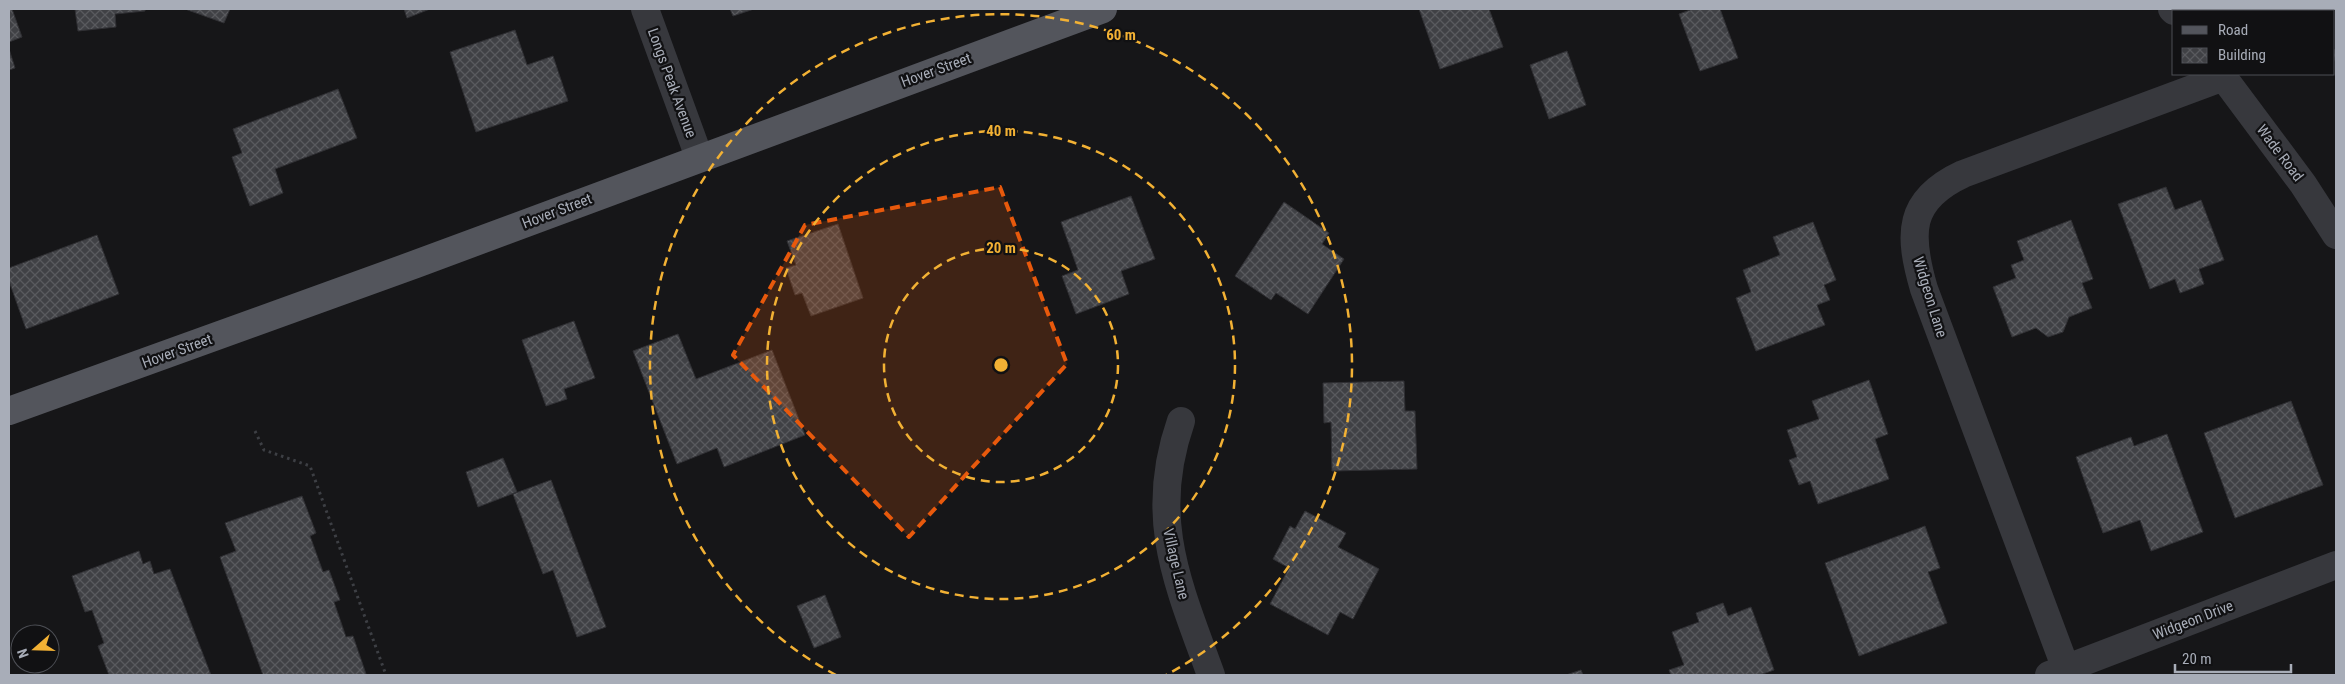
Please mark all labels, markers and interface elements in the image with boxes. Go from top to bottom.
legend [2172,10,2335,75]
text: Road [2218,21,2248,39]
street label: Longs Peak Avenue [644,26,700,140]
text: 60 m [1106,26,1136,44]
text: Building [2218,46,2266,64]
street label: Hover Street [899,49,973,91]
street label: Wade Road [2253,121,2307,185]
text: 40 m [986,122,1016,140]
street label: Hover Street [520,189,594,233]
text: 20 m [986,239,1016,257]
street label: Widgeon Lane [1909,254,1951,340]
street label: Hover Street [140,330,214,372]
centre of rings [992,356,1010,374]
street label: Village Lane [1159,527,1193,601]
street label: Widgeon Drive [2150,596,2236,644]
north arrow [10,624,60,674]
scale bar [2175,642,2291,674]
text: N [14,647,32,660]
text: 20 m [2182,650,2212,668]

